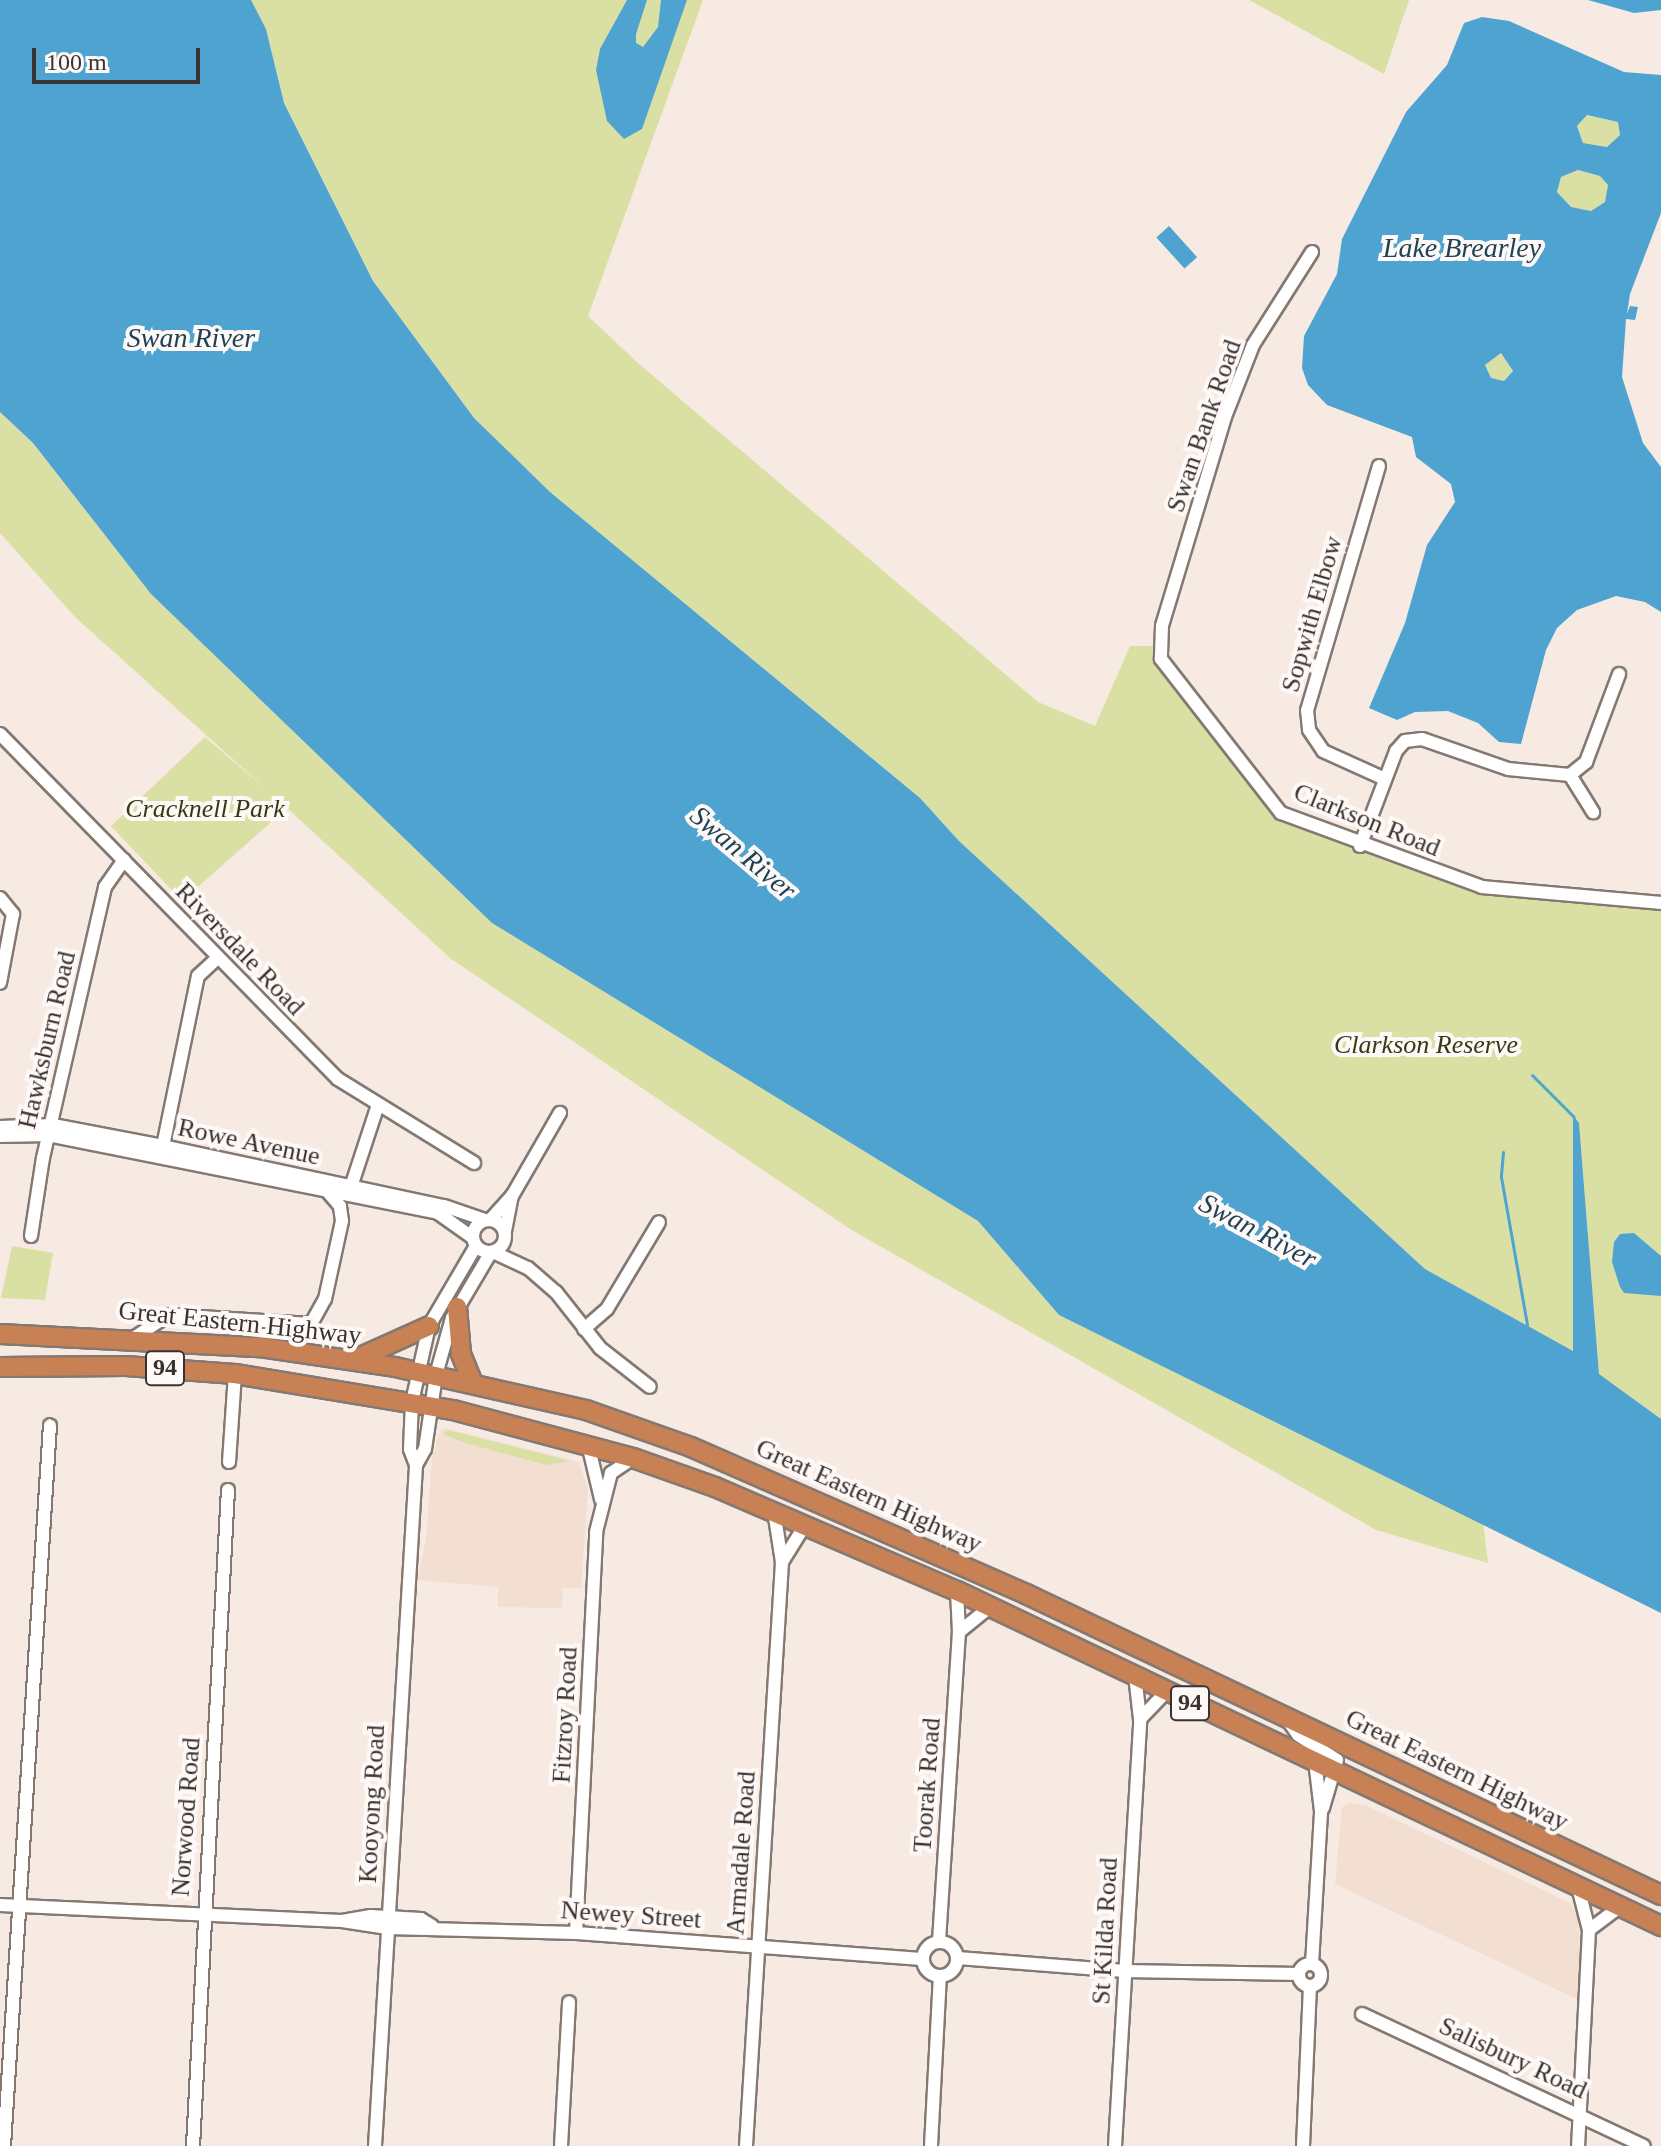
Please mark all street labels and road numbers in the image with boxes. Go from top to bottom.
street label: Swan Bank Road [1160,336,1248,516]
street label: Sopwith Elbow [1275,532,1349,696]
street label: Clarkson Road [1289,776,1445,864]
street label: Riversdale Road [169,876,311,1022]
street label: Hawksburn Road [11,948,83,1132]
street label: Rowe Avenue [174,1112,324,1172]
street label: Great Eastern Highway [117,1295,363,1351]
road number: 94 [145,1348,185,1388]
street label: Great Eastern Highway [751,1432,987,1560]
street label: Fitzroy Road [546,1646,584,1784]
road number: 94 [1170,1683,1210,1723]
street label: Great Eastern Highway [1341,1702,1573,1838]
street label: Toorak Road [907,1717,947,1853]
street label: Kooyong Road [352,1724,392,1884]
street label: Norwood Road [165,1736,207,1898]
street label: Armadale Road [720,1770,762,1936]
street label: St Kilda Road [1086,1857,1124,2005]
street label: Newey Street [560,1895,702,1935]
street label: Salisbury Road [1434,2010,1592,2106]

